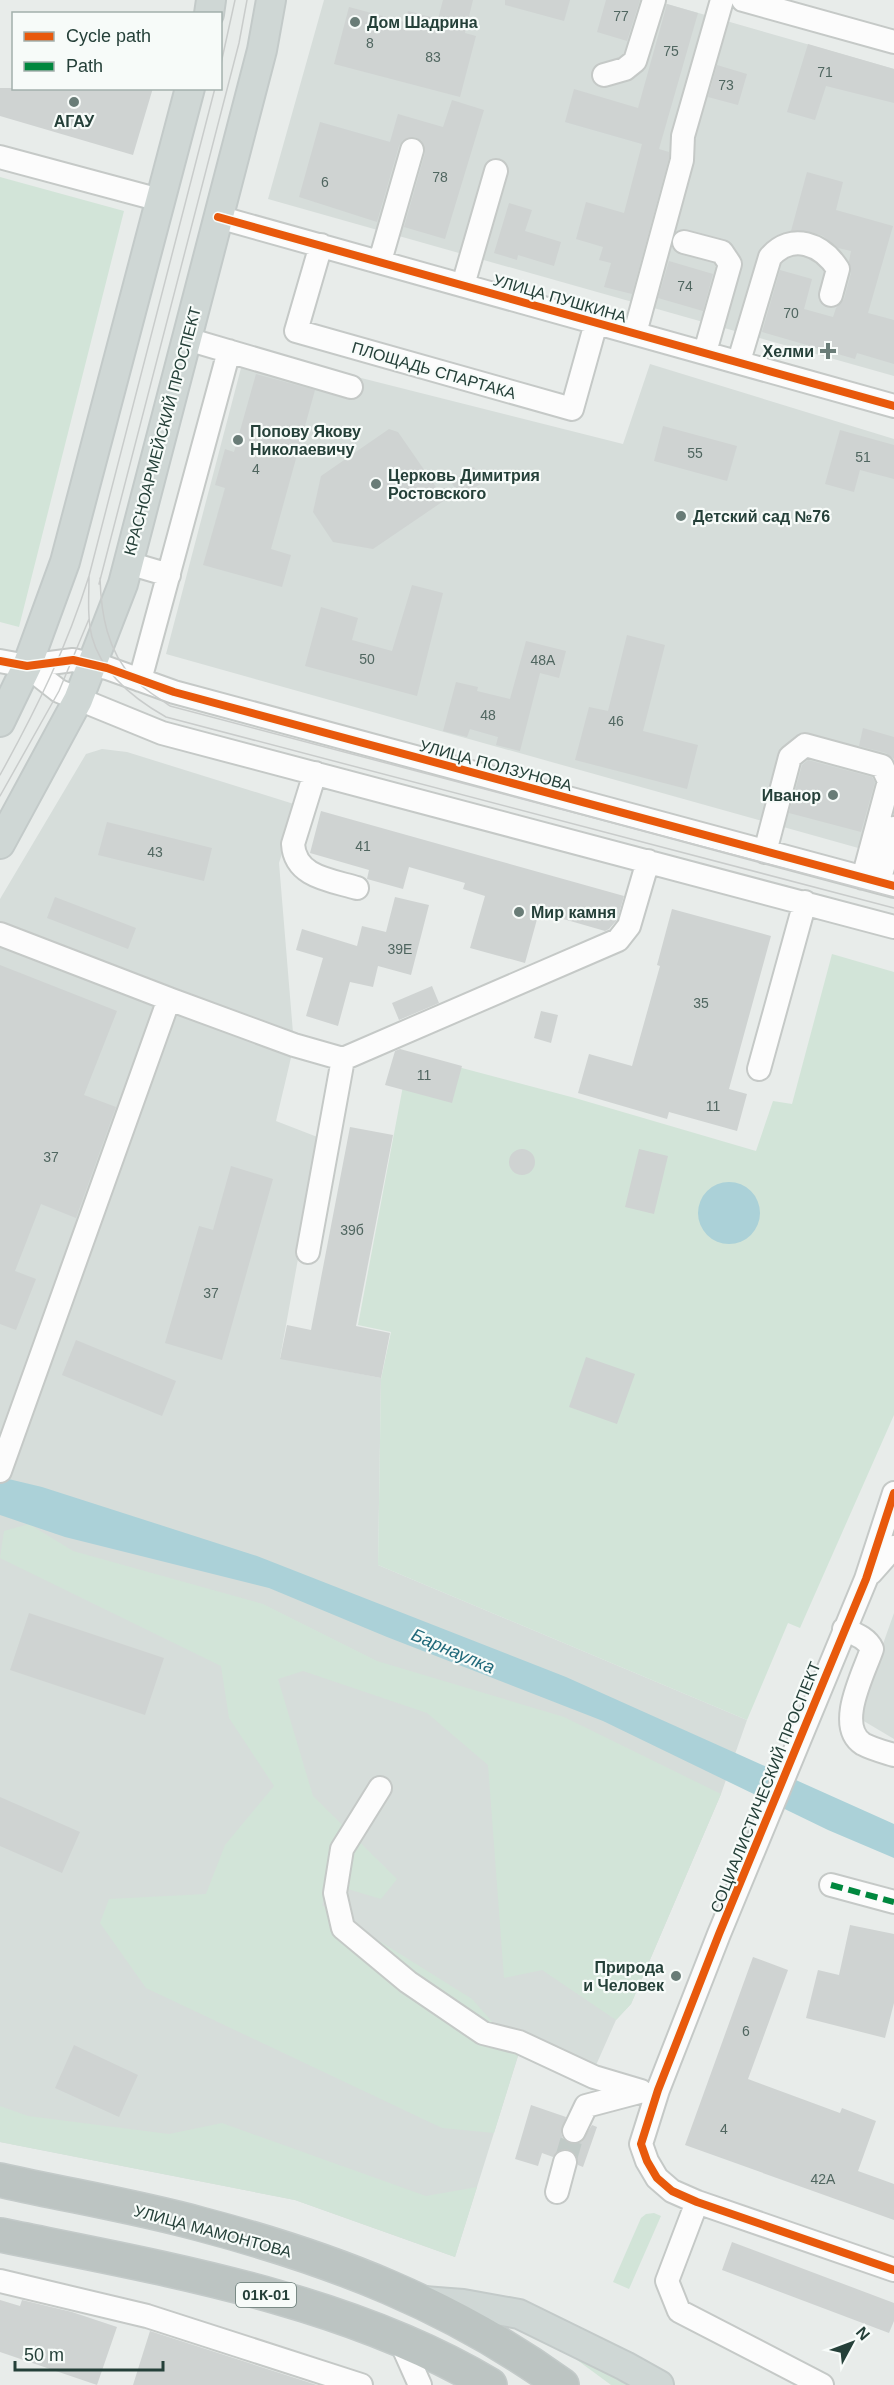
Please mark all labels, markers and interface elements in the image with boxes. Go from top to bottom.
house number: 77 [613,8,629,24]
legend [12,12,222,90]
place label: Дом Шадрина [367,14,478,31]
marker: Дом Шадрина [348,15,362,29]
text: Cycle path [66,26,151,46]
house number: 8 [366,35,374,51]
house number: 75 [663,43,679,59]
house number: 83 [425,49,441,65]
text: Path [66,56,103,76]
house number: 71 [817,64,833,80]
house number: 73 [718,77,734,93]
marker: АГАУ [67,95,81,109]
place label: АГАУ [54,113,95,130]
house number: 78 [432,169,448,185]
house number: 6 [321,174,329,190]
street label: УЛИЦА ПУШКИНА [491,271,629,326]
house number: 74 [677,278,693,294]
street label: КРАСНОАРМЕЙСКИЙ ПРОСПЕКТ [120,305,204,557]
house number: 70 [783,305,799,321]
street label: ПЛОЩАДЬ СПАРТАКА [350,339,518,402]
marker: Хелми [819,342,837,360]
place label: Хелми [763,343,814,360]
place label: Попову Якову Николаевичу [250,423,361,458]
marker: Попову Якову Николаевичу [231,433,245,447]
house number: 55 [687,445,703,461]
house number: 51 [855,449,871,465]
house number: 4 [252,461,260,477]
place label: Церковь Димитрия Ростовского [388,467,540,502]
marker: Церковь Димитрия Ростовского [369,477,383,491]
place label: Детский сад №76 [693,508,830,525]
marker: Детский сад №76 [674,509,688,523]
house number: 50 [359,651,375,667]
house number: 48А [531,652,556,668]
house number: 48 [480,707,496,723]
house number: 46 [608,713,624,729]
street label: УЛИЦА ПОЛЗУНОВА [418,737,574,794]
place label: Иванор [762,787,821,804]
marker: Иванор [826,788,840,802]
house number: 41 [355,838,371,854]
house number: 43 [147,844,163,860]
place label: Мир камня [531,904,616,921]
marker: Мир камня [512,905,526,919]
house number: 39Е [388,941,412,957]
house number: 35 [693,995,709,1011]
house number: 11 [417,1067,431,1083]
house number: 11 [706,1098,720,1114]
house number: 37 [43,1149,59,1165]
house number: 39б [340,1222,364,1238]
house number: 37 [203,1285,219,1301]
water label: Барнаулка [408,1625,498,1677]
street label: СОЦИАЛИСТИЧЕСКИЙ ПРОСПЕКТ [706,1659,824,1915]
place label: Природа и Человек [583,1959,665,1994]
marker: Природа и Человек [669,1969,683,1983]
house number: 6 [742,2023,750,2039]
house number: 4 [720,2121,728,2137]
house number: 42А [811,2171,836,2187]
street label: УЛИЦА МАМОНТОВА [132,2202,294,2261]
road number: 01К-01 [236,2283,296,2307]
north arrow [822,2313,882,2373]
text: N [853,2324,873,2343]
scale bar [15,2334,164,2372]
text: 50 m [24,2345,64,2365]

